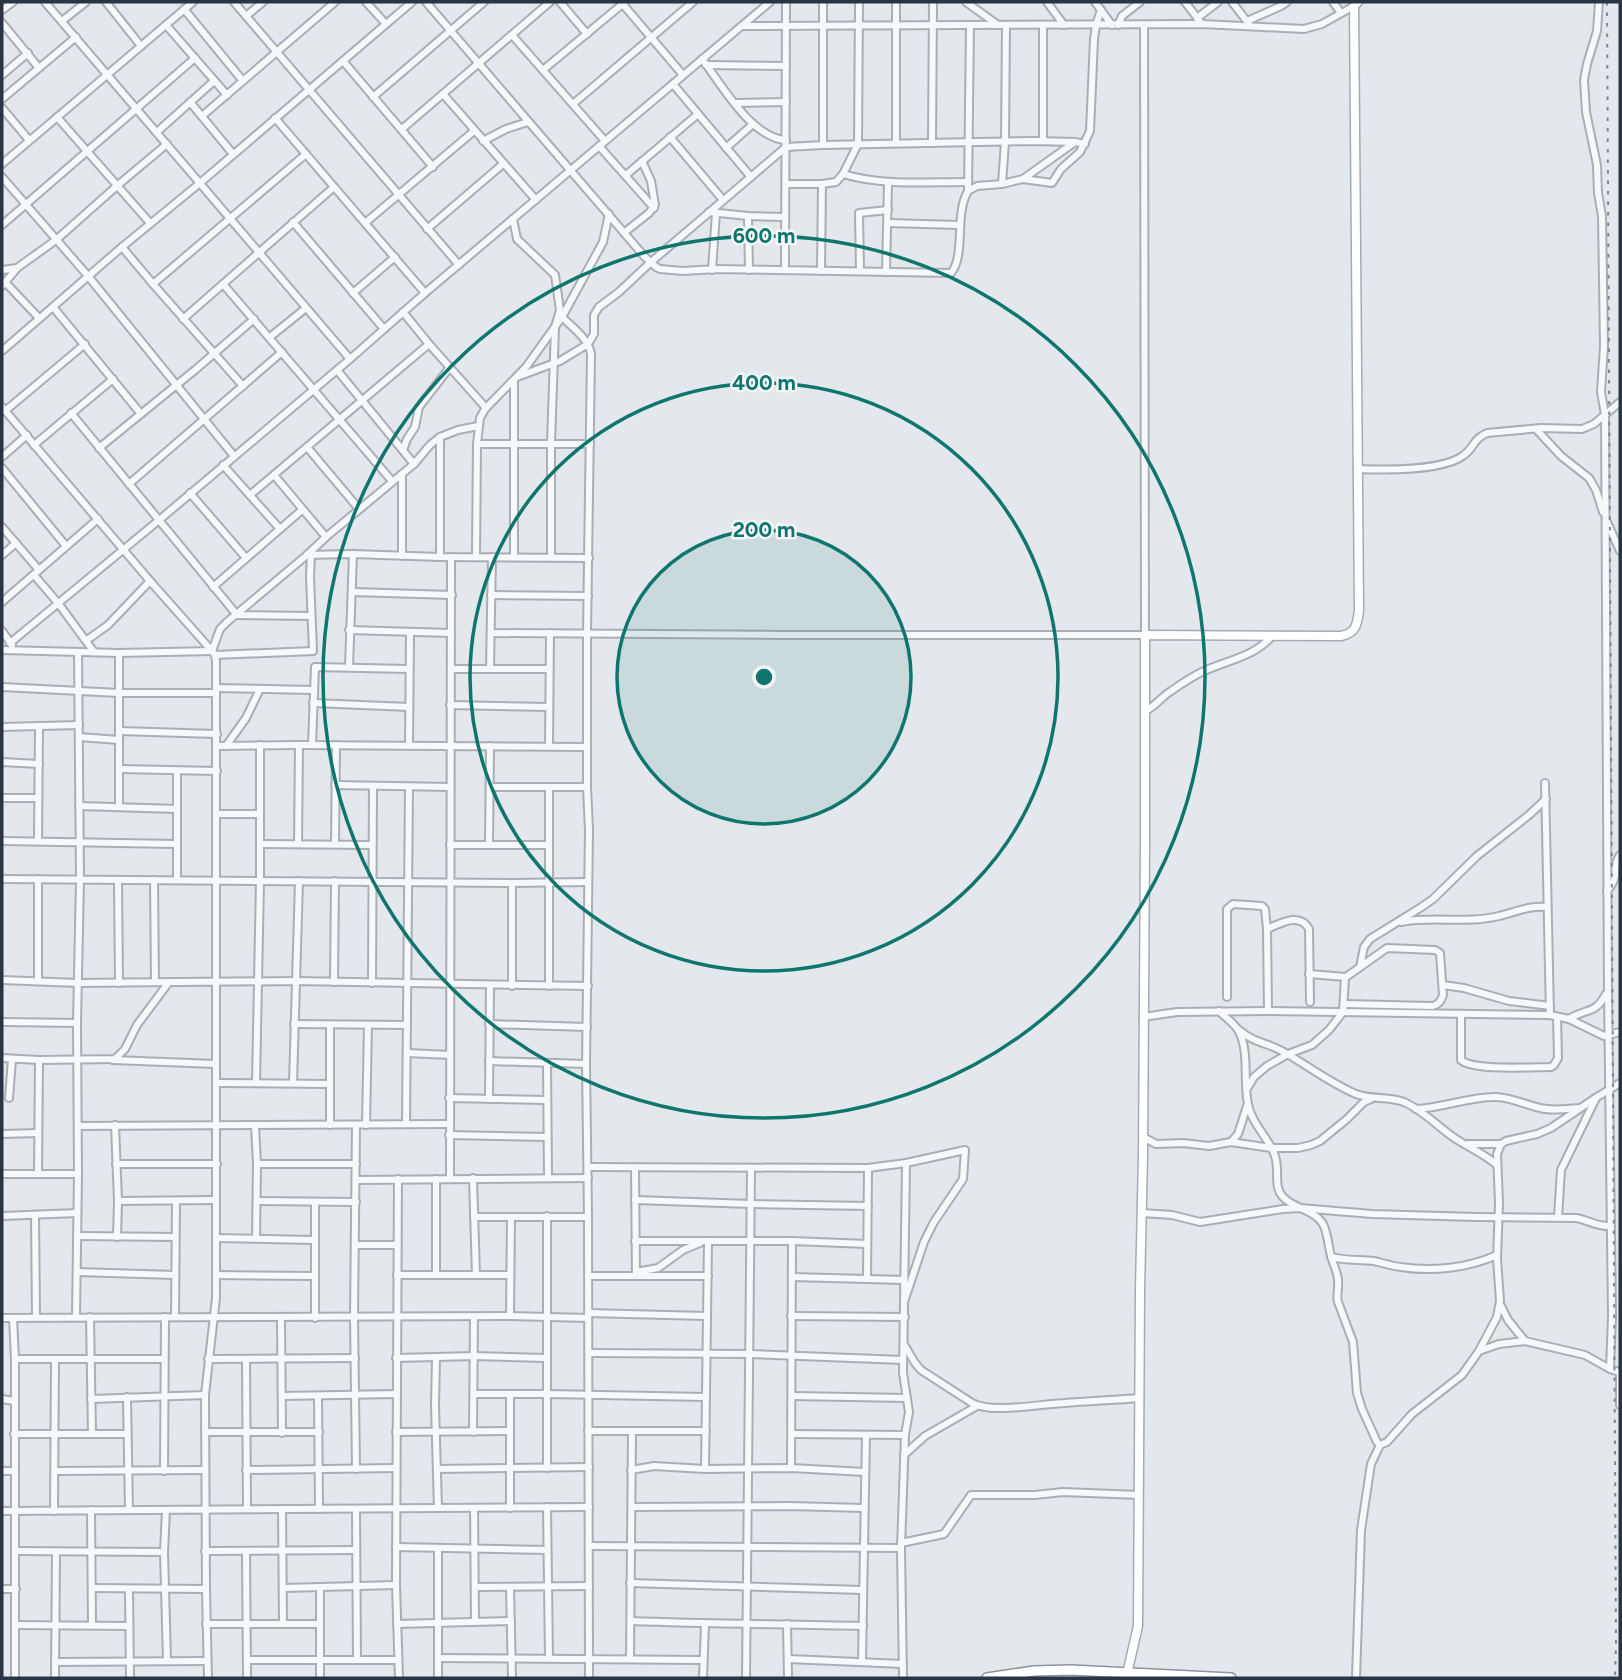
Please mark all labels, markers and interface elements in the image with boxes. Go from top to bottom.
text: 600 m [733,223,795,248]
text: 400 m [732,370,796,395]
text: 200 m [733,517,795,542]
centre of rings [752,665,776,689]

